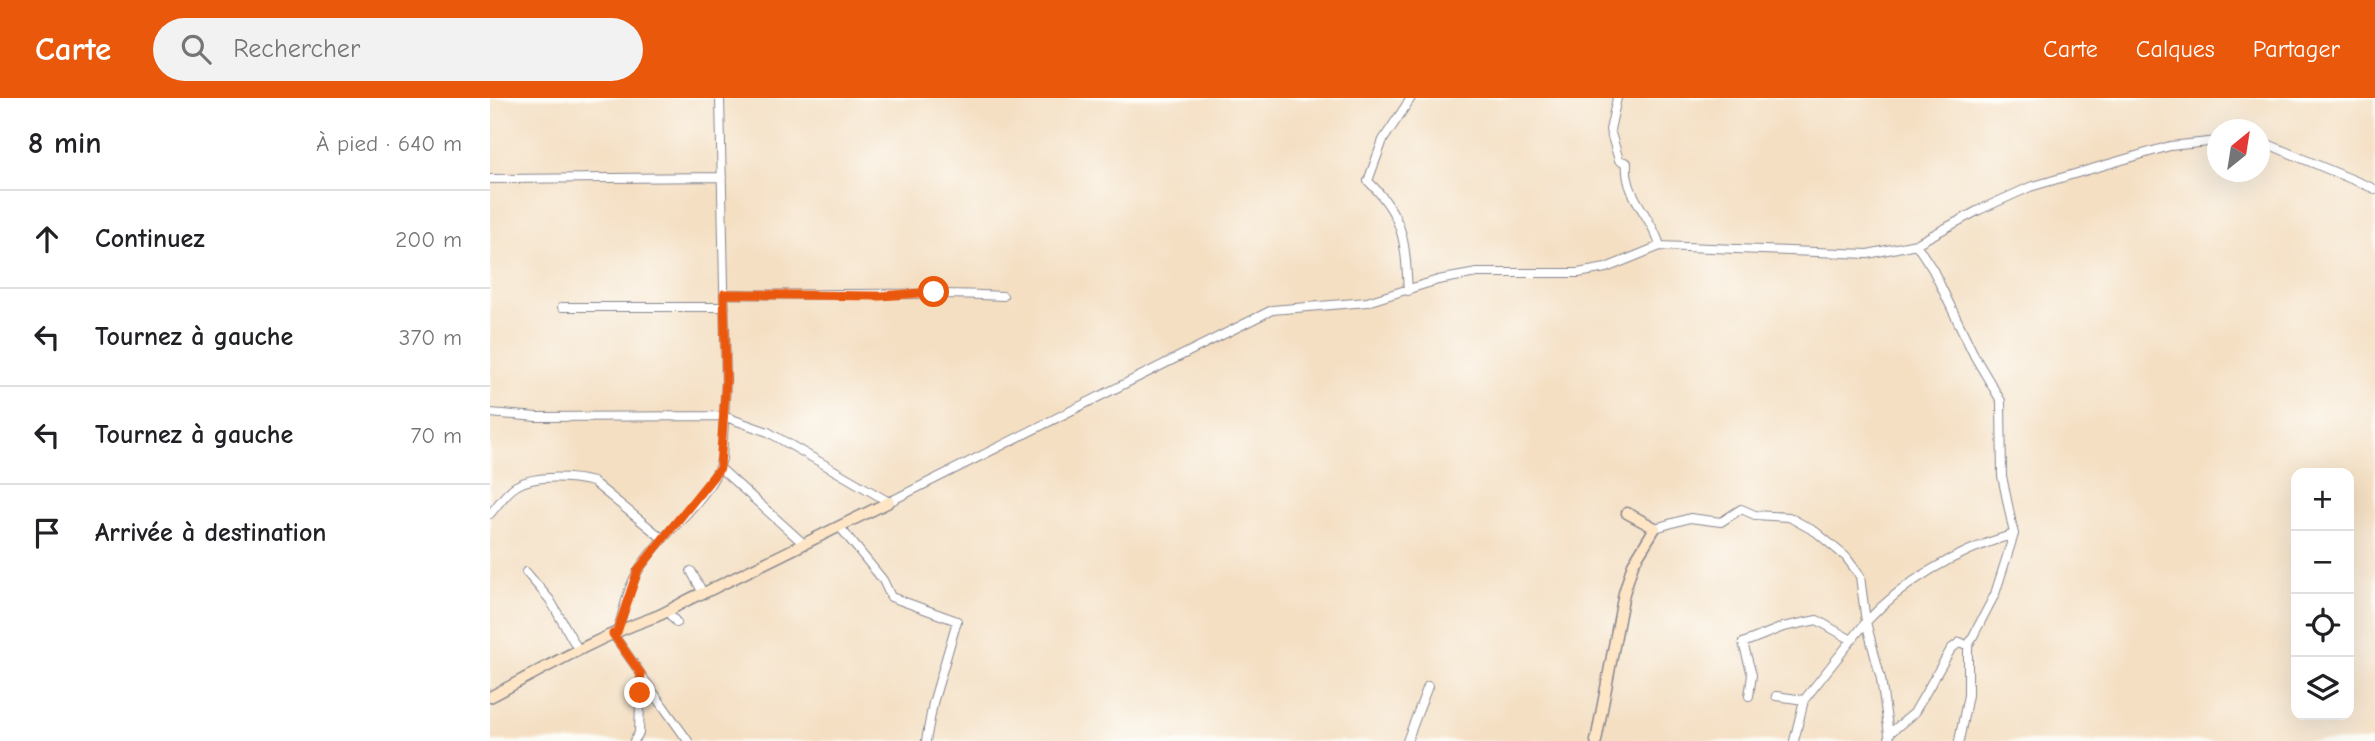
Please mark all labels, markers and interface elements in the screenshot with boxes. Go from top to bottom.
search box [153,18,643,81]
text: Carte [35,30,111,68]
icon: search [177,30,215,68]
text: Rechercher [233,34,360,64]
text: Carte [2043,35,2098,63]
text: Calques [2136,35,2215,63]
text: Partager [2253,35,2340,63]
north arrow [2207,119,2270,182]
text: 8 min [28,126,102,161]
text: À pied · 640 m [316,130,462,157]
icon: ahead [28,220,66,258]
text: Continuez [95,224,205,254]
text: 200 m [395,226,462,253]
route start [918,276,949,307]
icon: left [28,318,66,356]
text: Tournez à gauche [95,322,293,352]
text: 370 m [399,324,462,351]
icon: left [28,416,66,454]
text: Tournez à gauche [95,420,293,450]
text: 70 m [410,422,462,449]
map controls [2291,468,2354,720]
button: + [2291,468,2354,531]
icon: arrive [28,514,66,552]
text: Arrivée à destination [95,518,326,548]
button: − [2291,531,2354,594]
button: locate [2291,594,2354,657]
button: layers [2291,657,2354,720]
route end [624,677,655,708]

